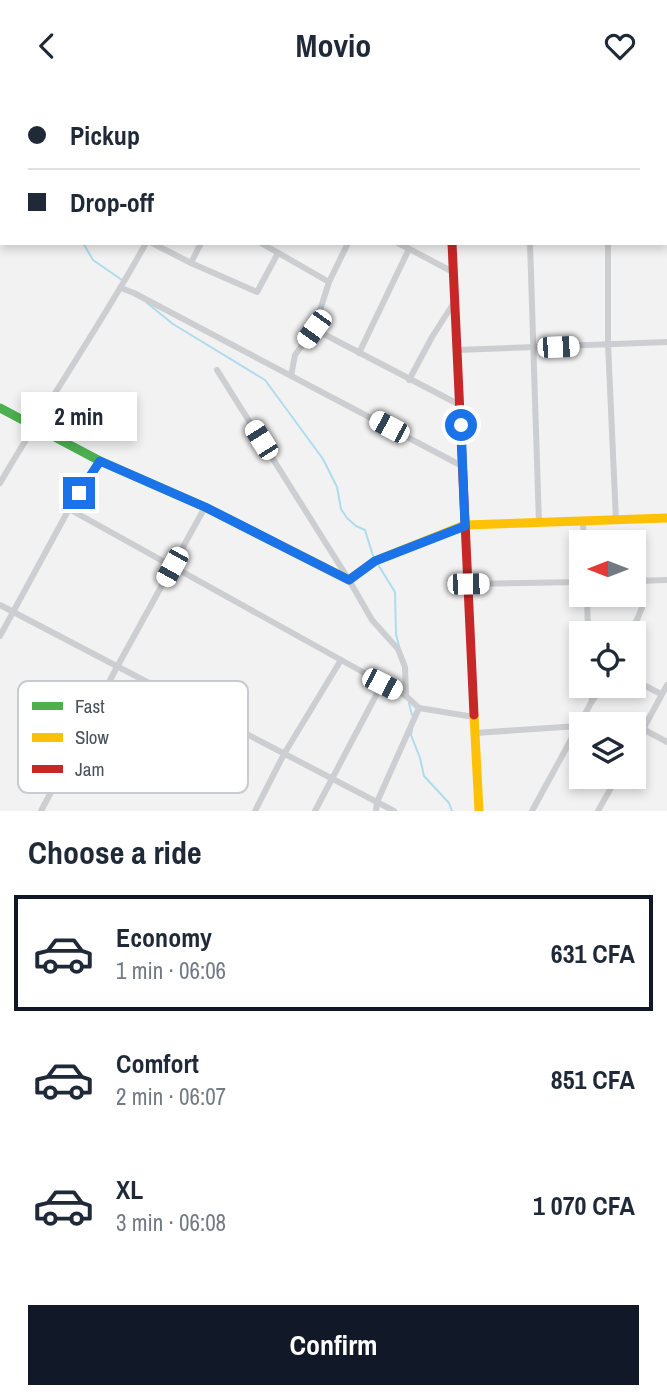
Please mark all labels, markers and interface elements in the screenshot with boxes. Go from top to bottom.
text: Movio [296,24,371,67]
icon: back [28,27,66,65]
icon: heart [601,27,639,65]
text: Pickup [70,118,140,153]
text: Drop-off [70,185,154,220]
car [294,306,335,352]
car [537,336,580,358]
callout: 2 min [21,391,137,441]
text: 2 min [54,401,104,432]
car [366,408,413,446]
route start [445,409,477,441]
car [241,417,282,463]
route end [63,477,95,509]
north arrow [569,530,646,607]
map controls [569,530,646,789]
car [153,544,192,590]
car [447,573,490,595]
button: locate [569,621,646,698]
car [359,665,406,703]
legend [18,681,248,793]
text: Fast [75,693,105,719]
button: layers [569,712,646,789]
text: Slow [75,724,110,750]
text: Jam [75,756,104,782]
text: Choose a ride [28,831,202,874]
text: Economy [116,920,212,955]
icon: car [32,922,95,985]
text: 631 CFA [551,936,635,971]
text: 1 min · 06:06 [116,955,226,986]
text: Comfort [116,1046,199,1081]
icon: car [32,1048,95,1111]
text: 851 CFA [551,1062,635,1097]
text: 2 min · 06:07 [116,1081,226,1112]
text: XL [116,1172,143,1207]
icon: car [32,1174,95,1237]
text: 1 070 CFA [533,1188,635,1223]
text: 3 min · 06:08 [116,1207,226,1238]
button: Confirm [28,1305,639,1385]

